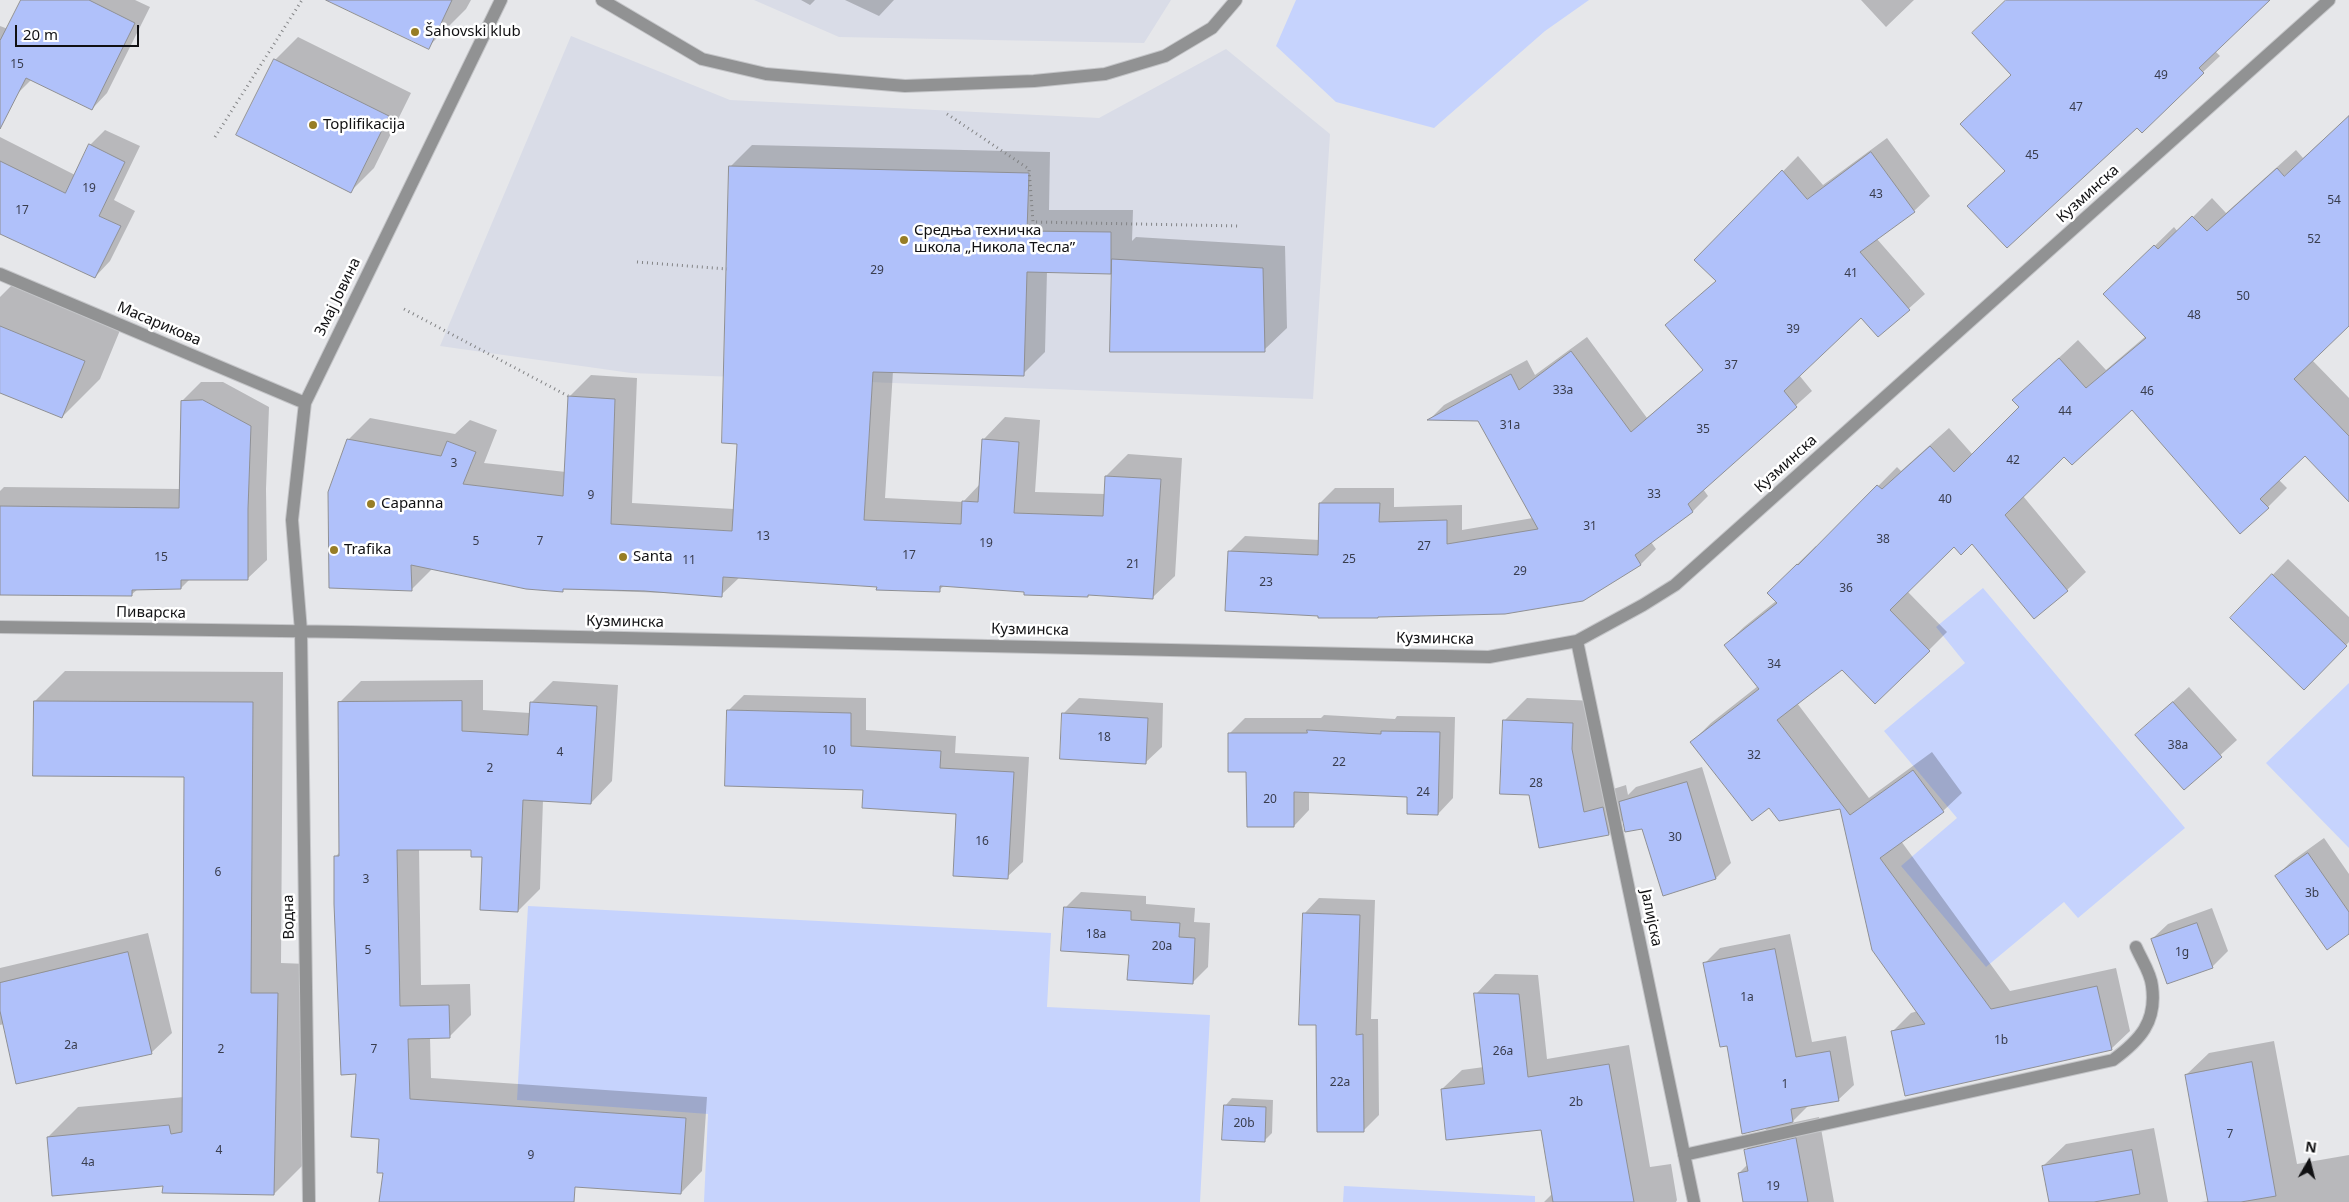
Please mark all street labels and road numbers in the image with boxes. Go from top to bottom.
street label: Кузминска [2053,161,2123,227]
street label: Змај Јовина [311,255,365,339]
street label: Масарикова [114,298,204,350]
street label: Кузминска [1751,431,1821,497]
street label: Пиварска [116,603,186,623]
street label: Кузминска [586,612,664,632]
street label: Кузминска [991,620,1069,640]
street label: Кузминска [1396,629,1474,649]
street label: Јалијска [1636,888,1666,948]
street label: Водна [280,894,298,940]

